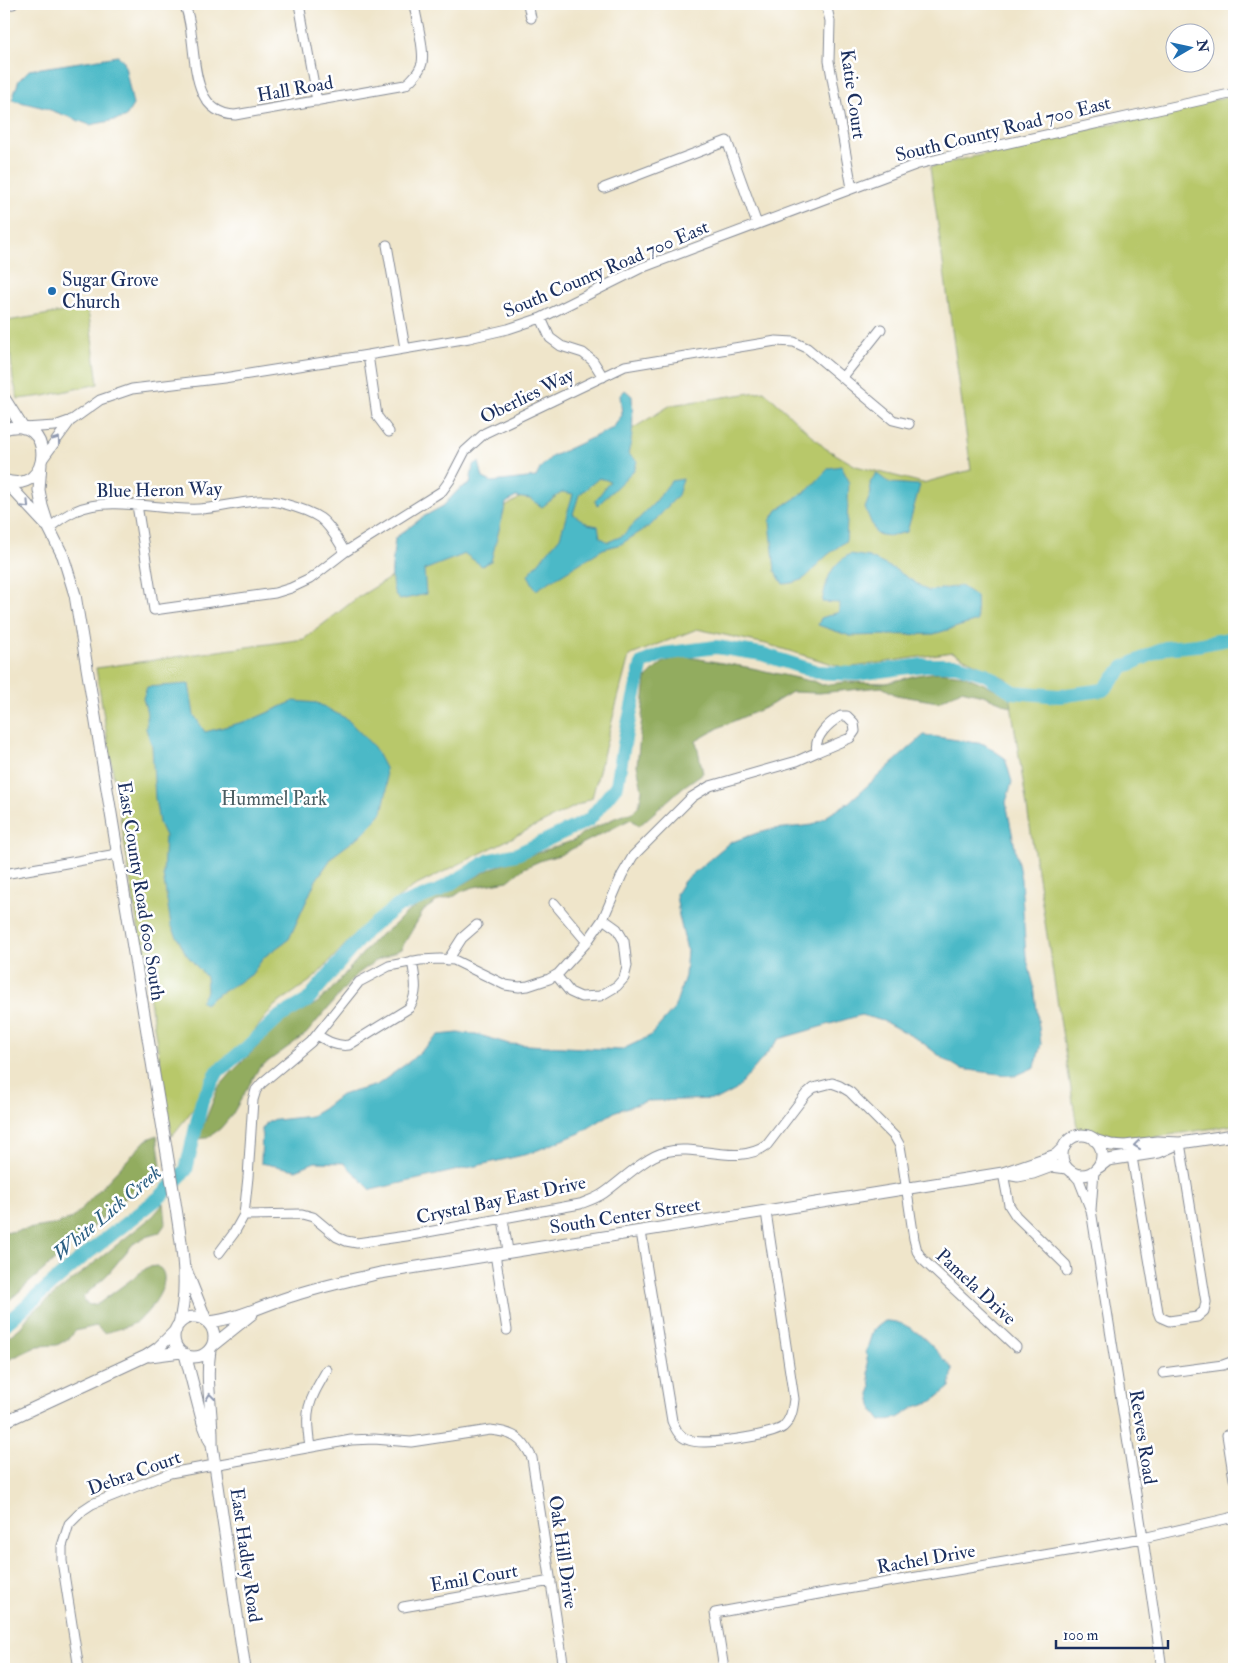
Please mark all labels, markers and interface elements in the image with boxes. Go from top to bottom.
north arrow [1166,22,1216,72]
text: N [1193,38,1212,54]
street label: Katie Court [835,48,871,140]
street label: Hall Road [255,70,336,107]
street label: South County Road 700 East [893,91,1113,167]
street label: South County Road 700 East [500,215,712,323]
place label: Sugar Grove Church [62,268,159,314]
marker: Sugar Grove Church [46,285,58,297]
street label: Oberlies Way [476,363,579,429]
one-way arrow [51,436,60,446]
street label: Blue Heron Way [96,477,223,503]
one-way arrow [20,499,29,508]
street label: East County Road 600 South [112,780,170,1002]
park label: Hummel Park [221,787,327,811]
one-way arrow [1132,1139,1140,1150]
water label: White Lick Creek [47,1160,167,1266]
street label: Crystal Bay East Drive [414,1170,588,1230]
street label: South Center Street [548,1192,702,1240]
street label: Pamela Drive [931,1244,1021,1330]
street label: Reeves Road [1124,1388,1162,1487]
one-way arrow [205,1393,216,1401]
street label: Debra Court [84,1445,184,1501]
street label: East Hadley Road [225,1486,267,1625]
street label: Oak Hill Drive [543,1494,583,1610]
street label: Rachel Drive [875,1539,977,1579]
street label: Emil Court [428,1558,520,1598]
scale bar [1056,1618,1168,1650]
text: 100 m [1063,1626,1099,1645]

